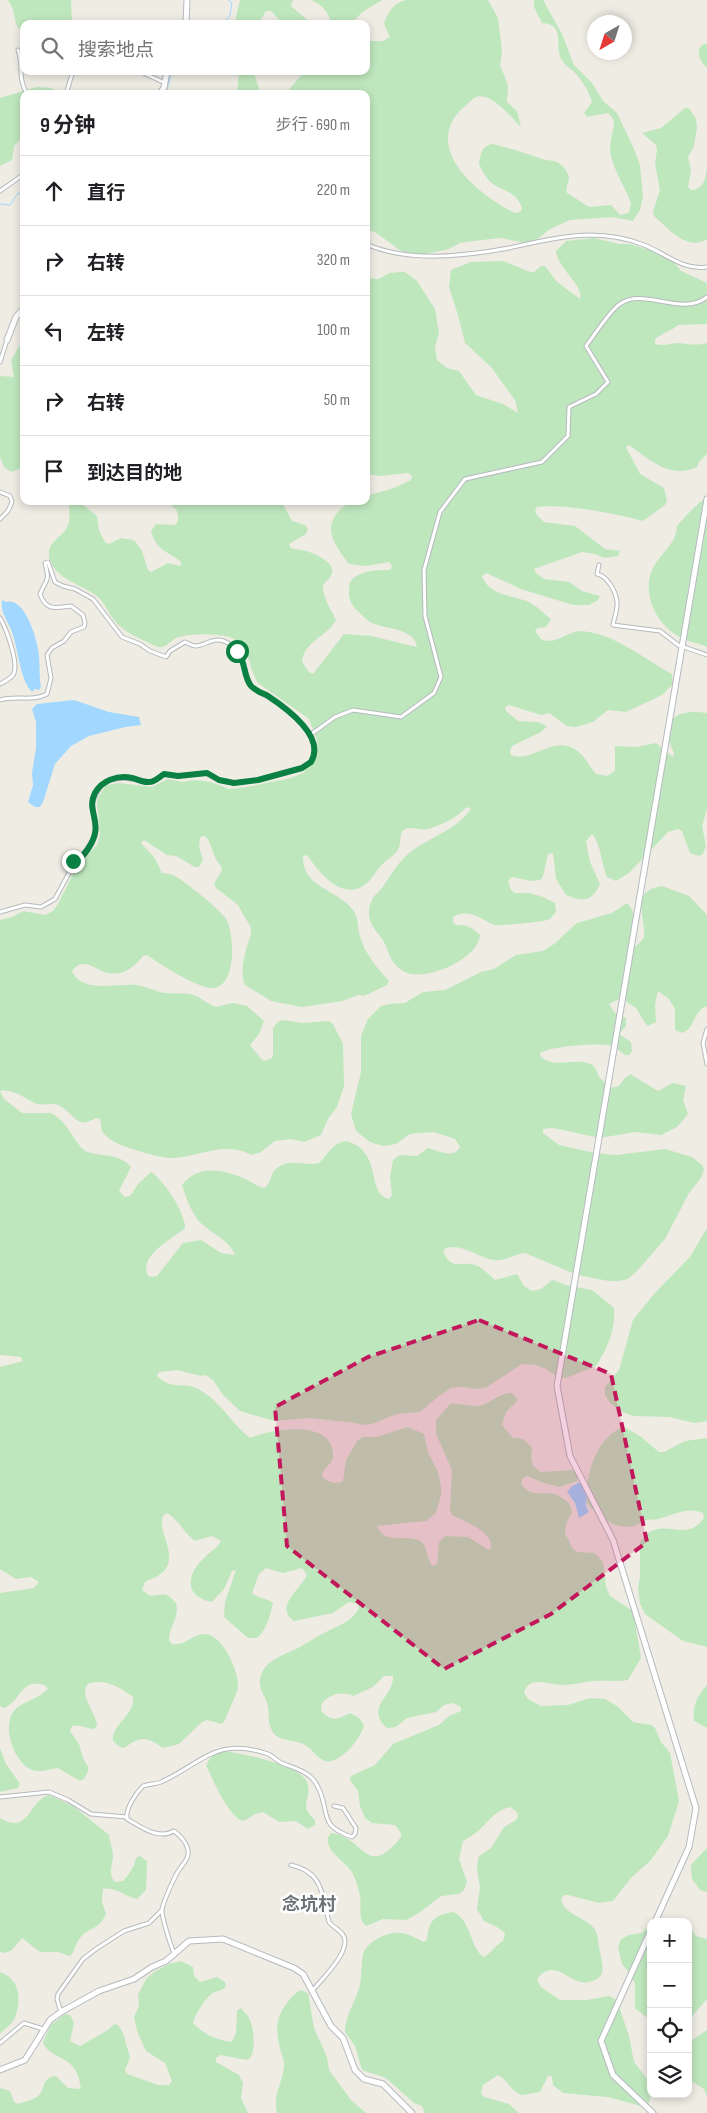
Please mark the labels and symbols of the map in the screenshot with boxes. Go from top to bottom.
north arrow [587,15,632,60]
route start [226,640,249,663]
route end [62,850,85,873]
district label: 念坑村 [282,1894,336,1915]

